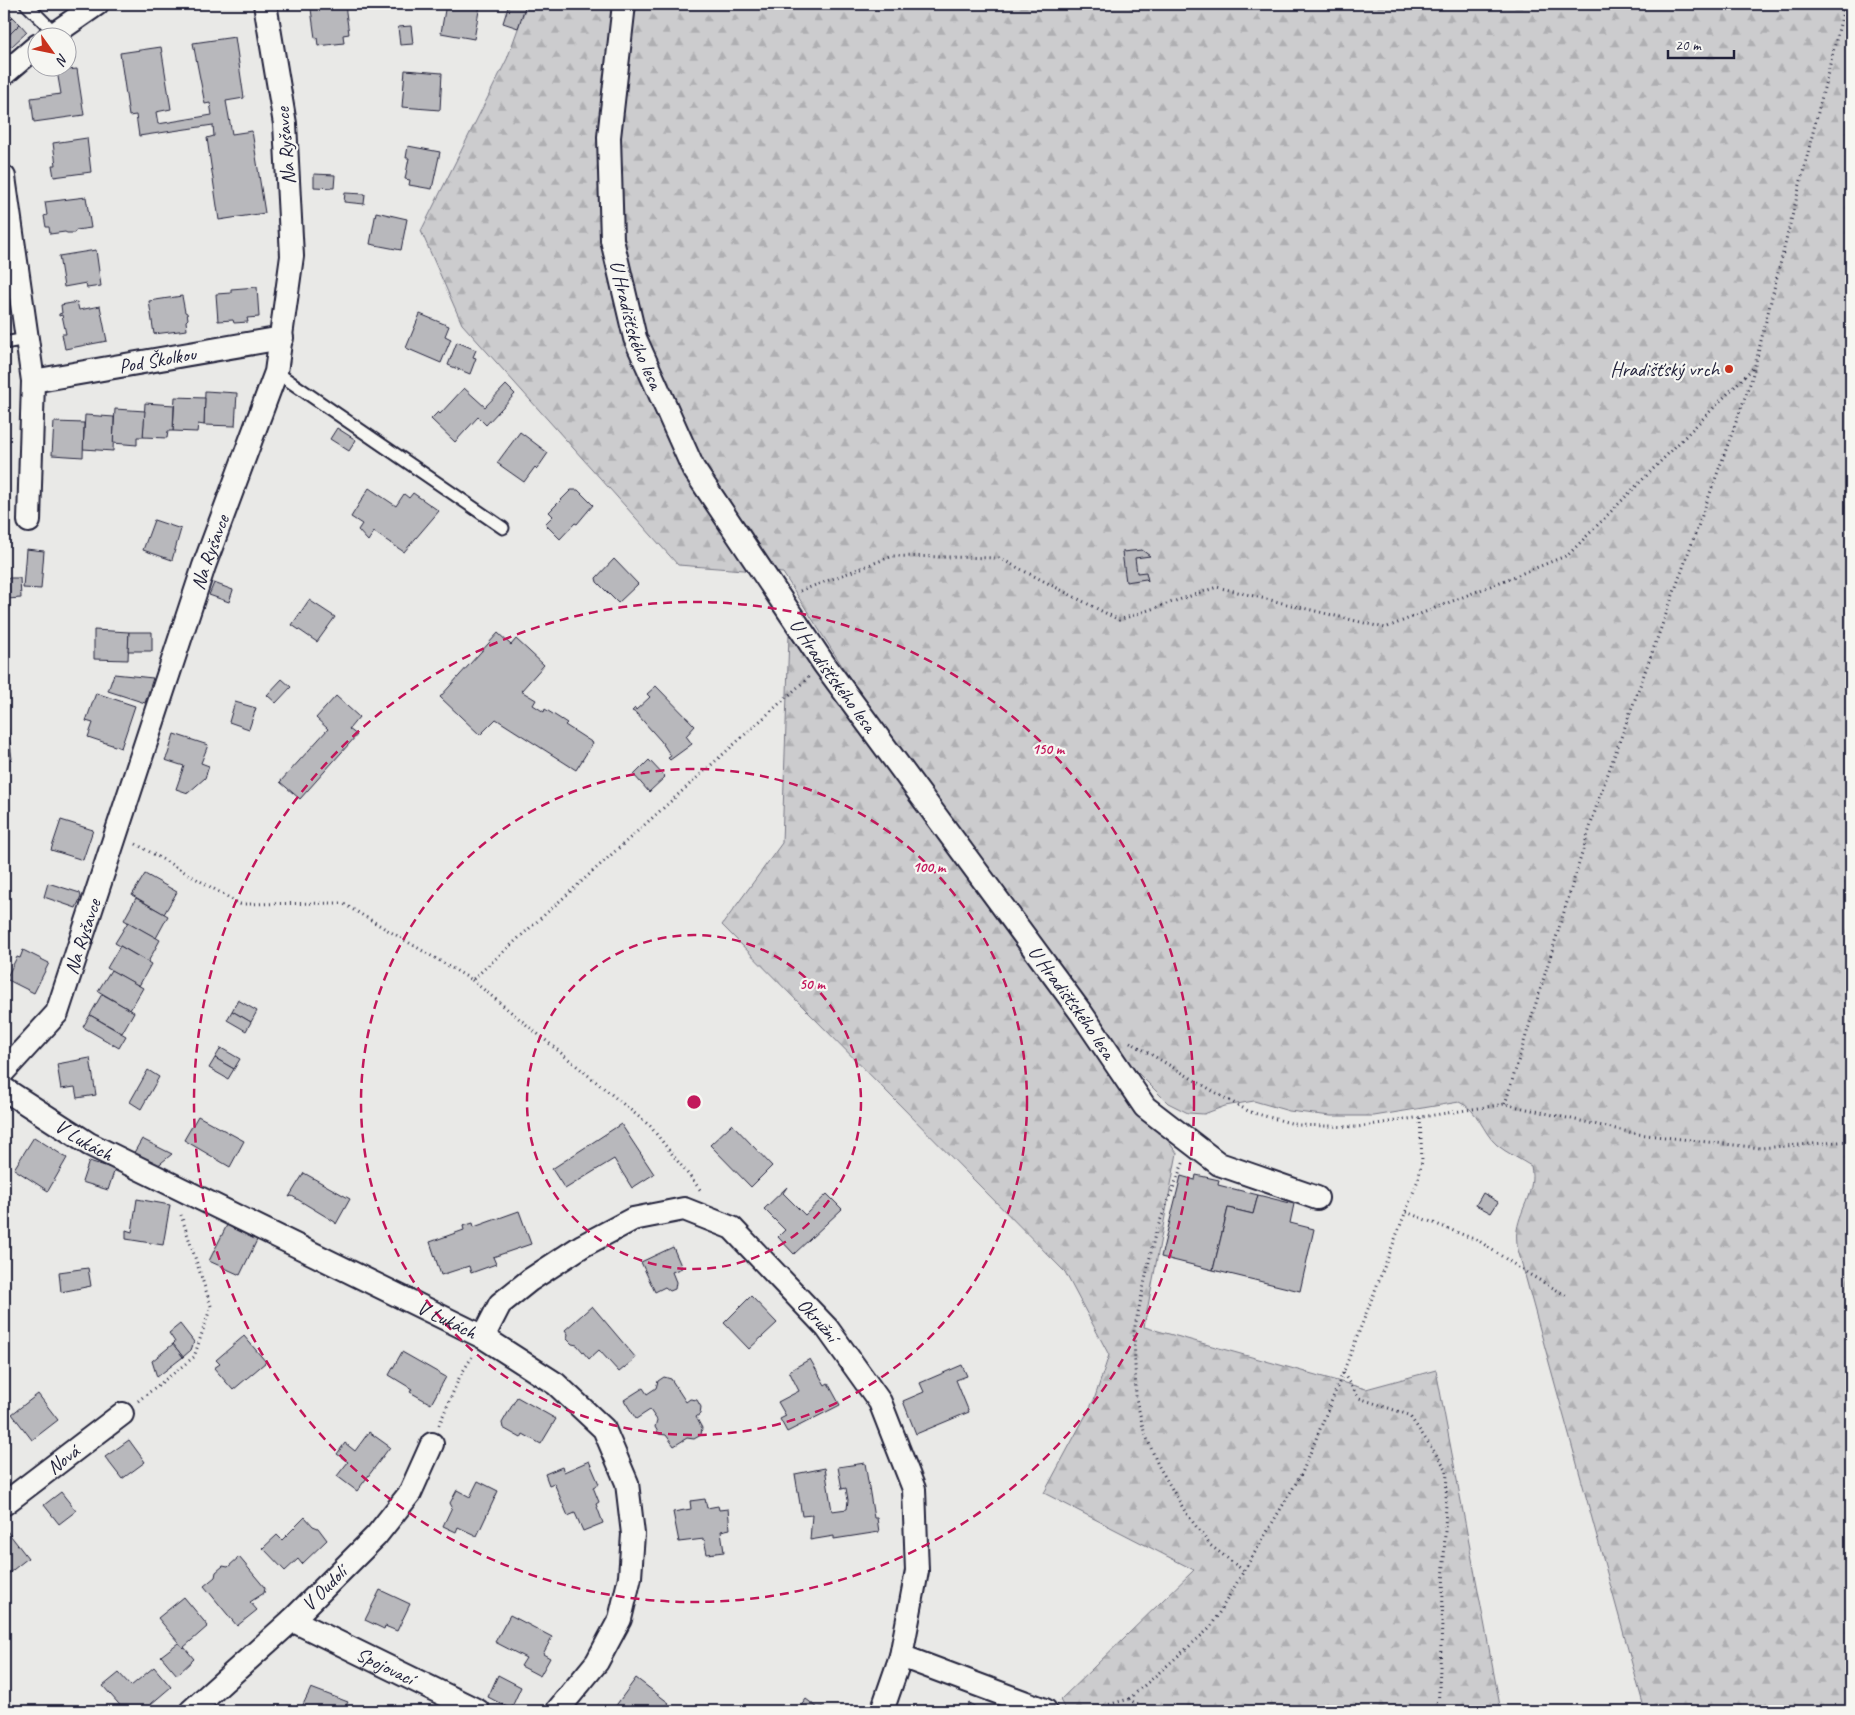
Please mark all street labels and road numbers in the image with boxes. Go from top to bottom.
street label: Na Ryšavce [270,105,301,186]
street label: U Hradišťského lesa [604,258,669,395]
street label: Pod Školkou [117,341,199,379]
street label: Na Ryšavce [185,510,235,593]
street label: U Hradišťského lesa [784,614,883,739]
street label: Na Ryšavce [59,895,107,978]
street label: U Hradišťského lesa [1023,941,1122,1065]
street label: V Lukách [50,1113,118,1167]
street label: Okružní [792,1293,847,1350]
street label: V Lukách [413,1295,482,1345]
street label: Nová [42,1438,86,1480]
street label: V Oudolí [296,1558,355,1616]
street label: Spojovací [352,1641,422,1693]

